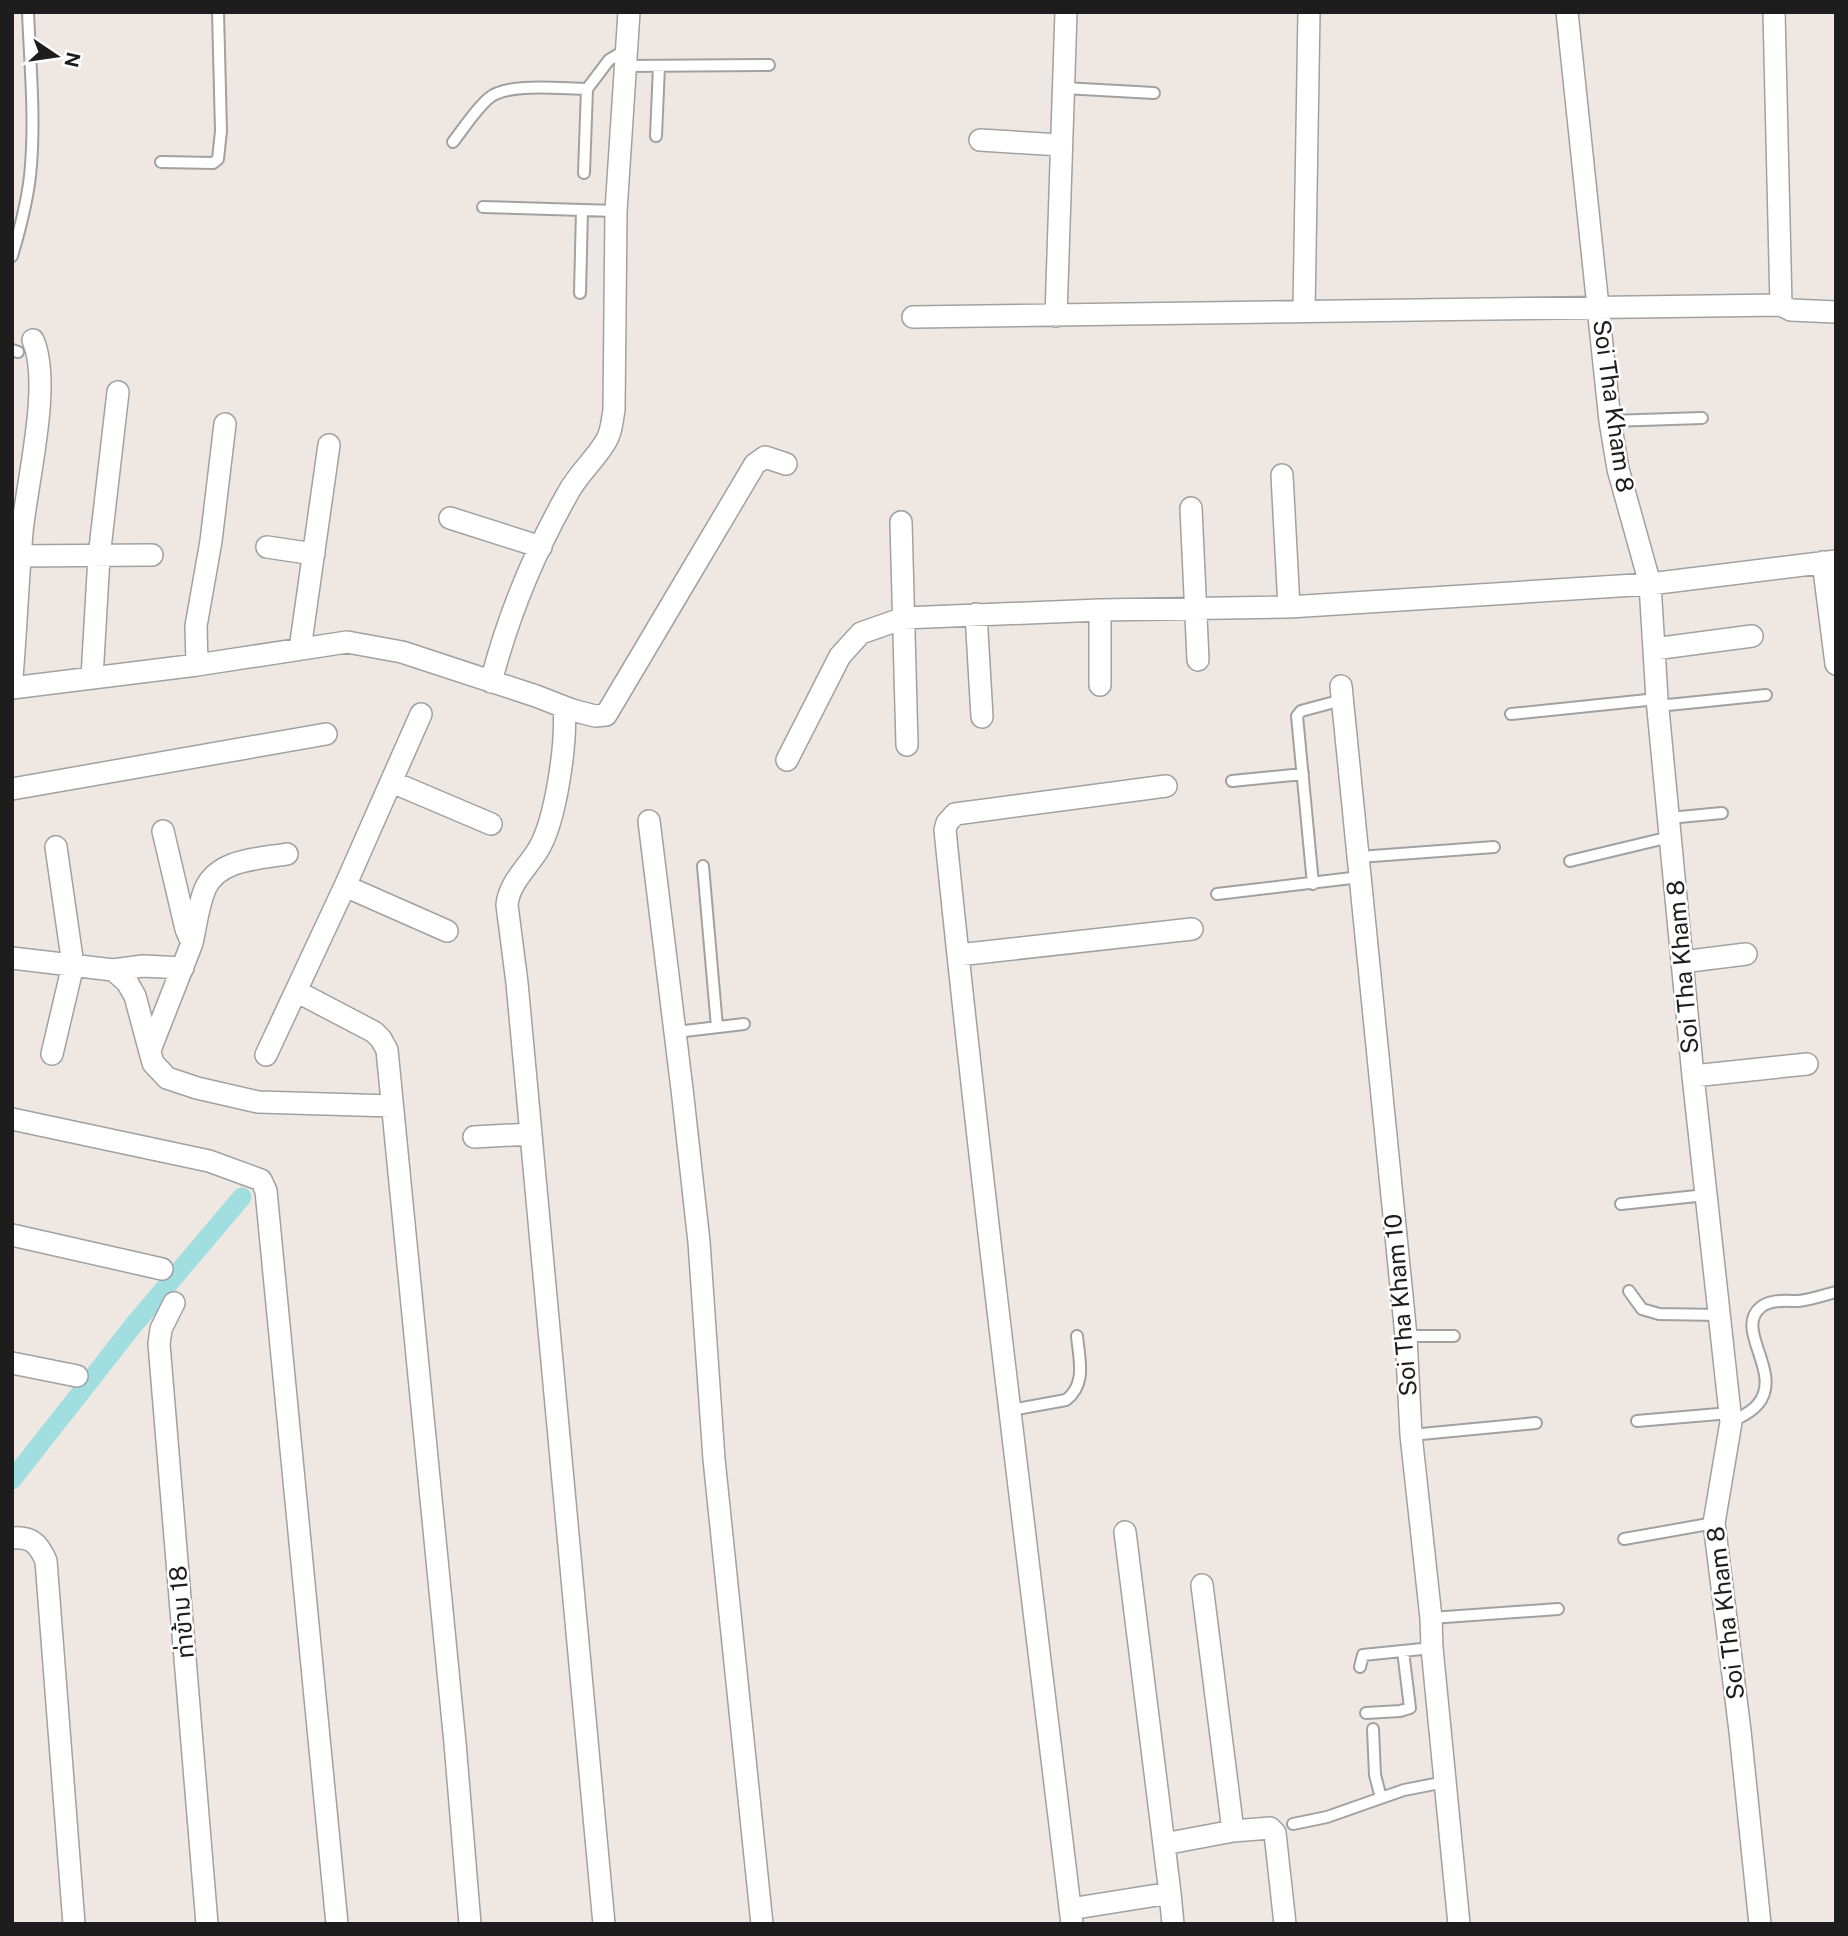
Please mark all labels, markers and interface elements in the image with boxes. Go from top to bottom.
north arrow [21,21,91,91]
text: N [60,50,85,70]
street label: Soi Tha Kham 8 [1588,318,1640,494]
street label: Soi Tha Kham 8 [1660,879,1704,1055]
street label: Soi Tha Kham 10 [1378,1213,1422,1397]
street label: Soi Tha Kham 8 [1701,1525,1750,1701]
street label: ท่าข้าม 18 [163,1564,199,1660]

